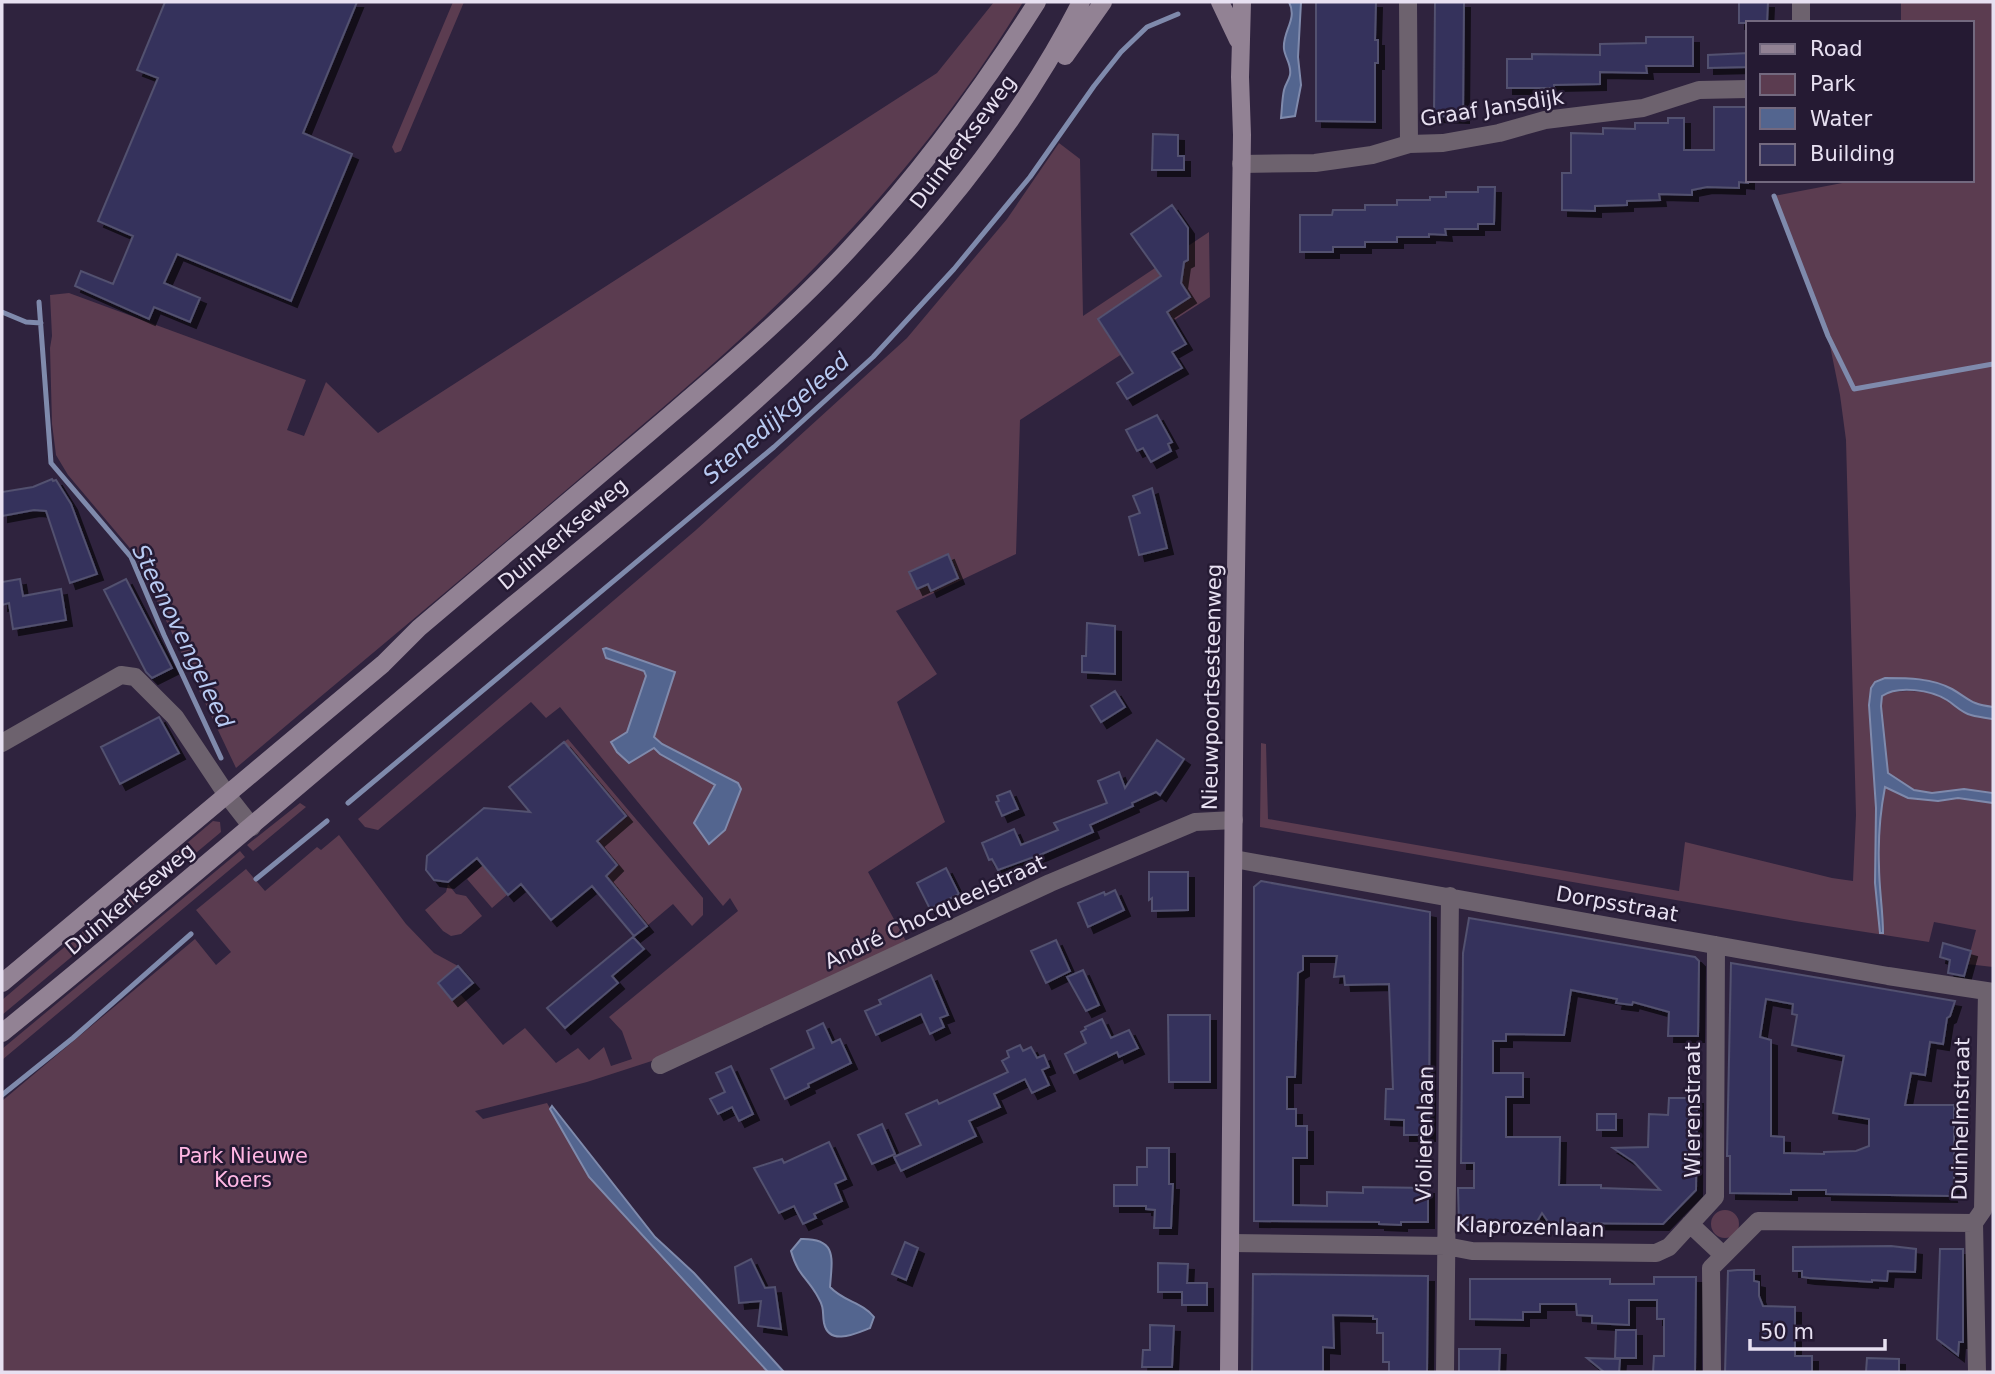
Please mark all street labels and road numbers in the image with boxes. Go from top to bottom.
street label: Duinkerkseweg [905,70,1021,214]
street label: Graaf Jansdijk [1418,85,1566,131]
street label: Duinkerkseweg [494,473,632,595]
street label: Nieuwpoortsesteenweg [1198,564,1226,810]
street label: Duinkerkseweg [61,838,199,960]
street label: André Chocqueelstraat [821,850,1049,974]
street label: Dorpsstraat [1554,881,1680,927]
street label: Duinhelmstraat [1948,1037,1974,1201]
street label: Wierenstraat [1681,1042,1705,1178]
street label: Violierenlaan [1412,1066,1438,1202]
street label: Klaprozenlaan [1455,1212,1605,1242]

